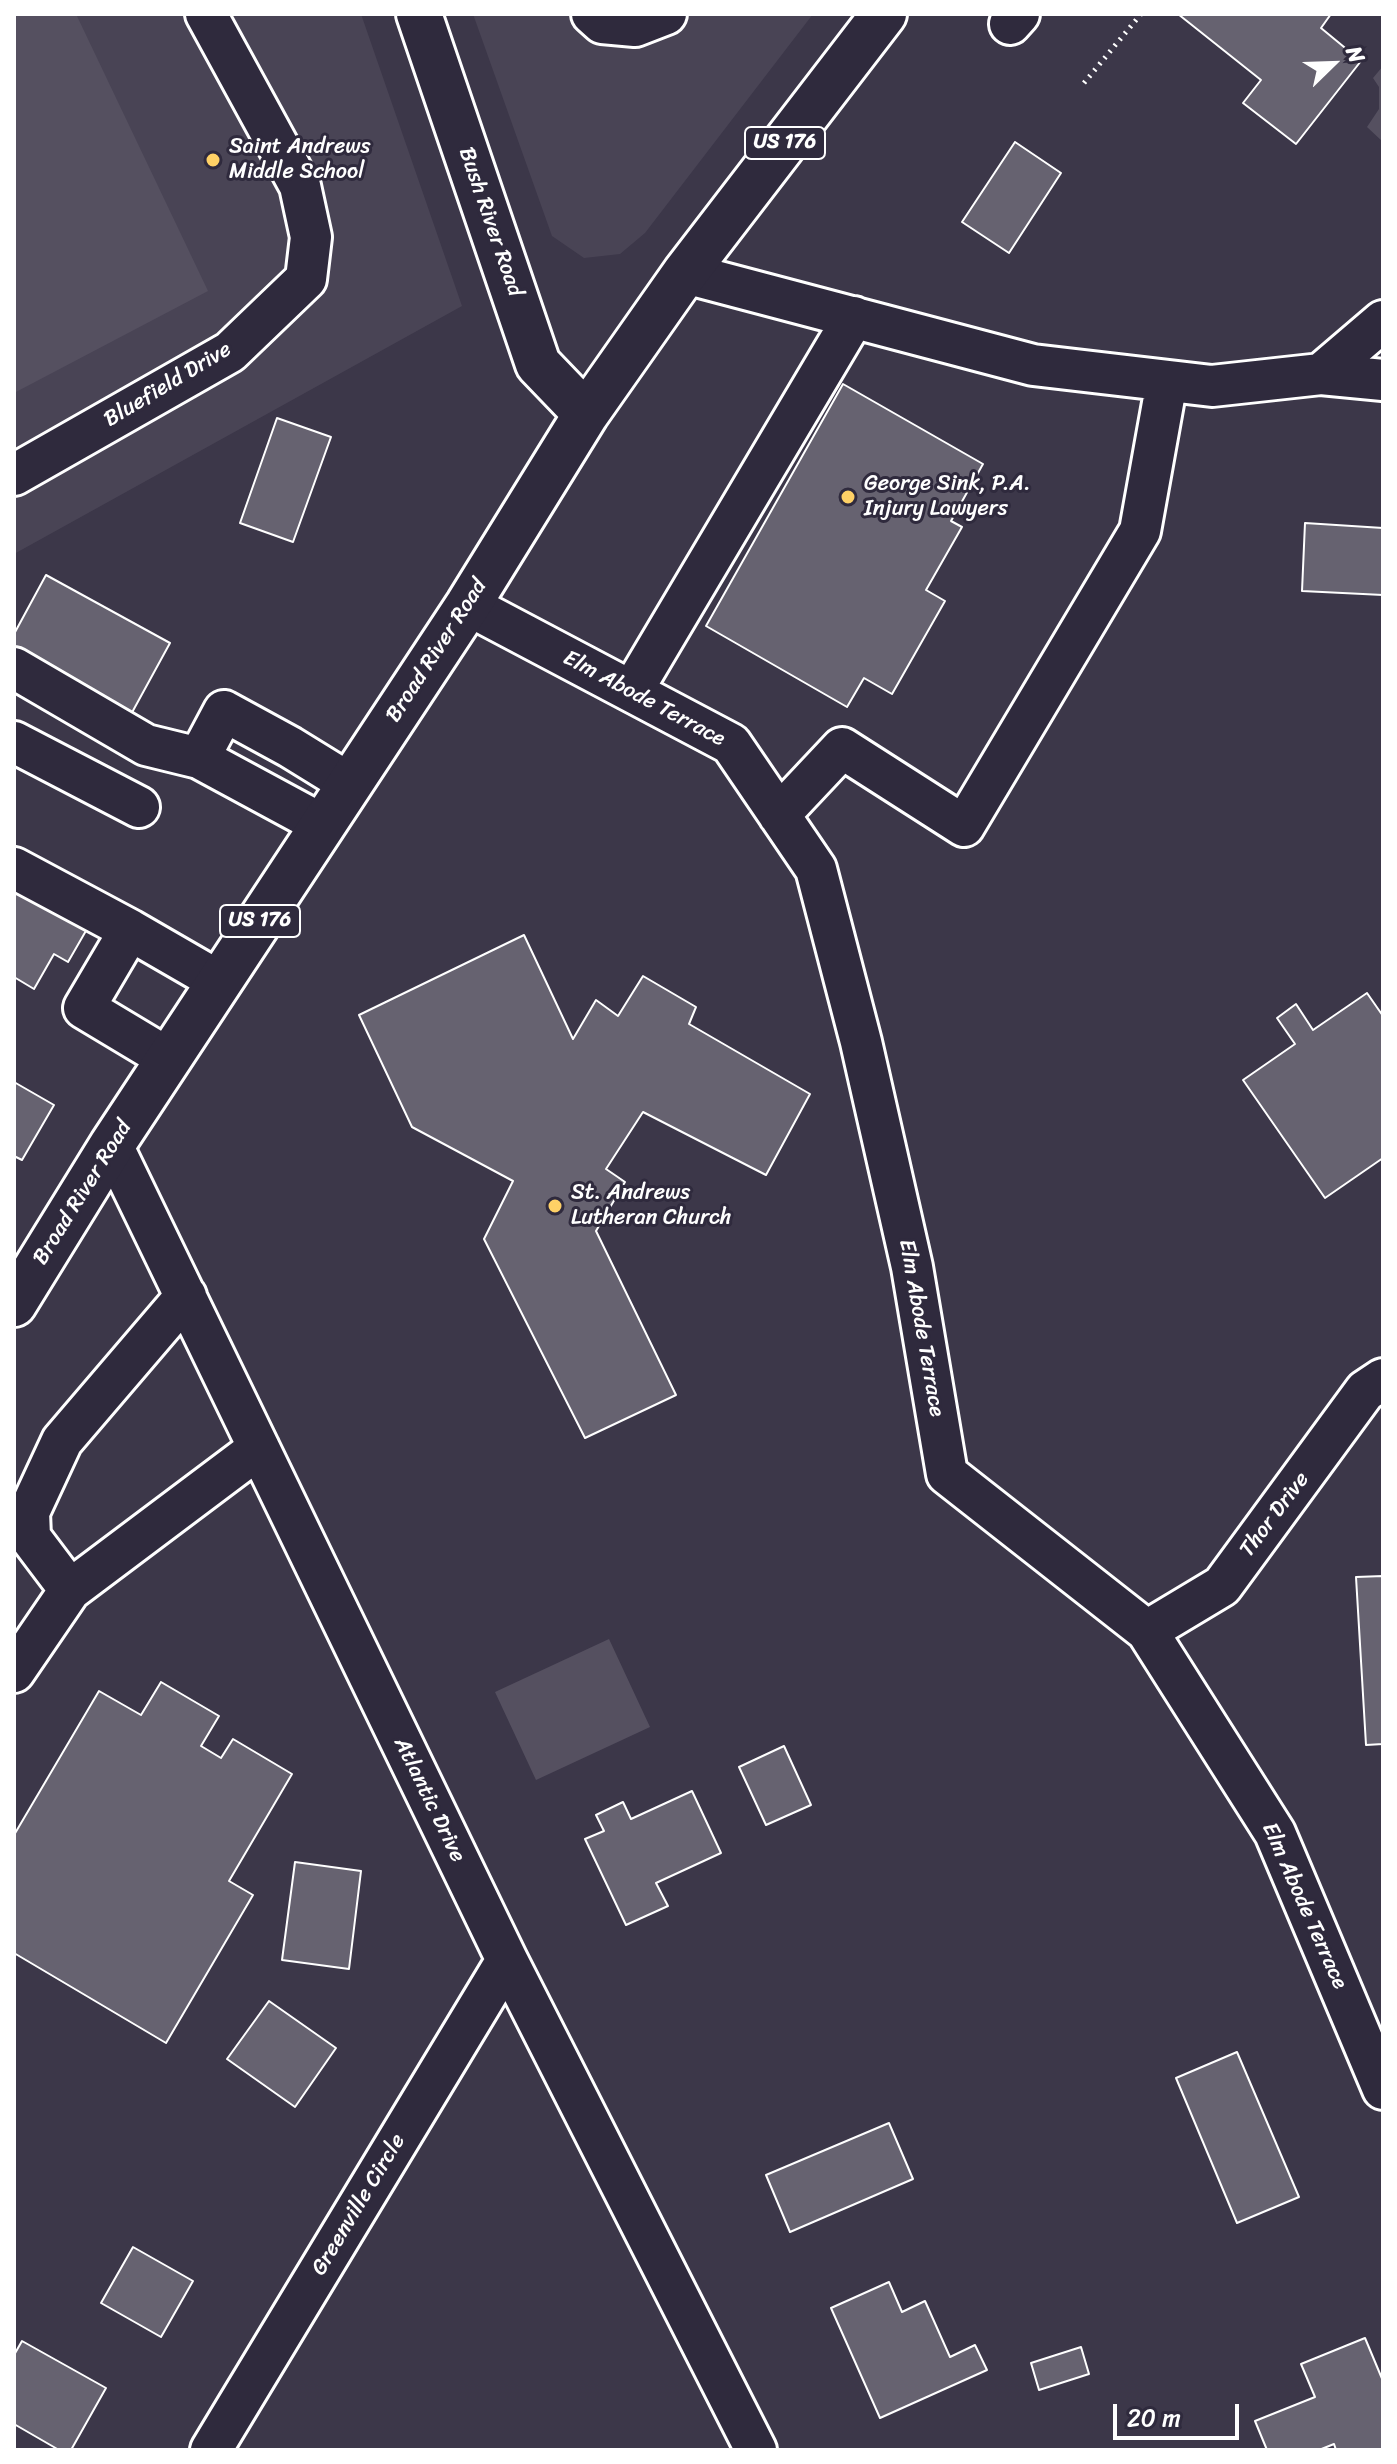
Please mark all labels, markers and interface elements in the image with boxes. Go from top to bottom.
north arrow [1293,24,1373,104]
text: N [1335,40,1376,69]
road number: US 176 [745,127,825,159]
place label: Saint Andrews Middle School [229,134,371,186]
street label: Bush River Road [452,144,528,300]
marker: Saint Andrews Middle School [204,151,222,169]
street label: Bluefield Drive [100,337,236,433]
place label: George Sink, P.A. Injury Lawyers [864,471,1031,522]
marker: George Sink, P.A. Injury Lawyers [839,488,857,506]
street label: Broad River Road [381,574,493,728]
street label: Elm Abode Terrace [559,645,729,753]
road number: US 176 [220,905,300,937]
street label: Broad River Road [28,1116,138,1270]
place label: St. Andrews Lutheran Church [571,1180,732,1232]
marker: St. Andrews Lutheran Church [546,1197,564,1215]
street label: Elm Abode Terrace [892,1237,950,1419]
street label: Thor Drive [1235,1467,1315,1563]
street label: Atlantic Drive [387,1733,471,1867]
street label: Elm Abode Terrace [1255,1819,1353,1993]
street label: Greenville Circle [306,2129,412,2281]
scale bar [1117,2388,1243,2438]
text: 20 m [1127,2397,1181,2439]

